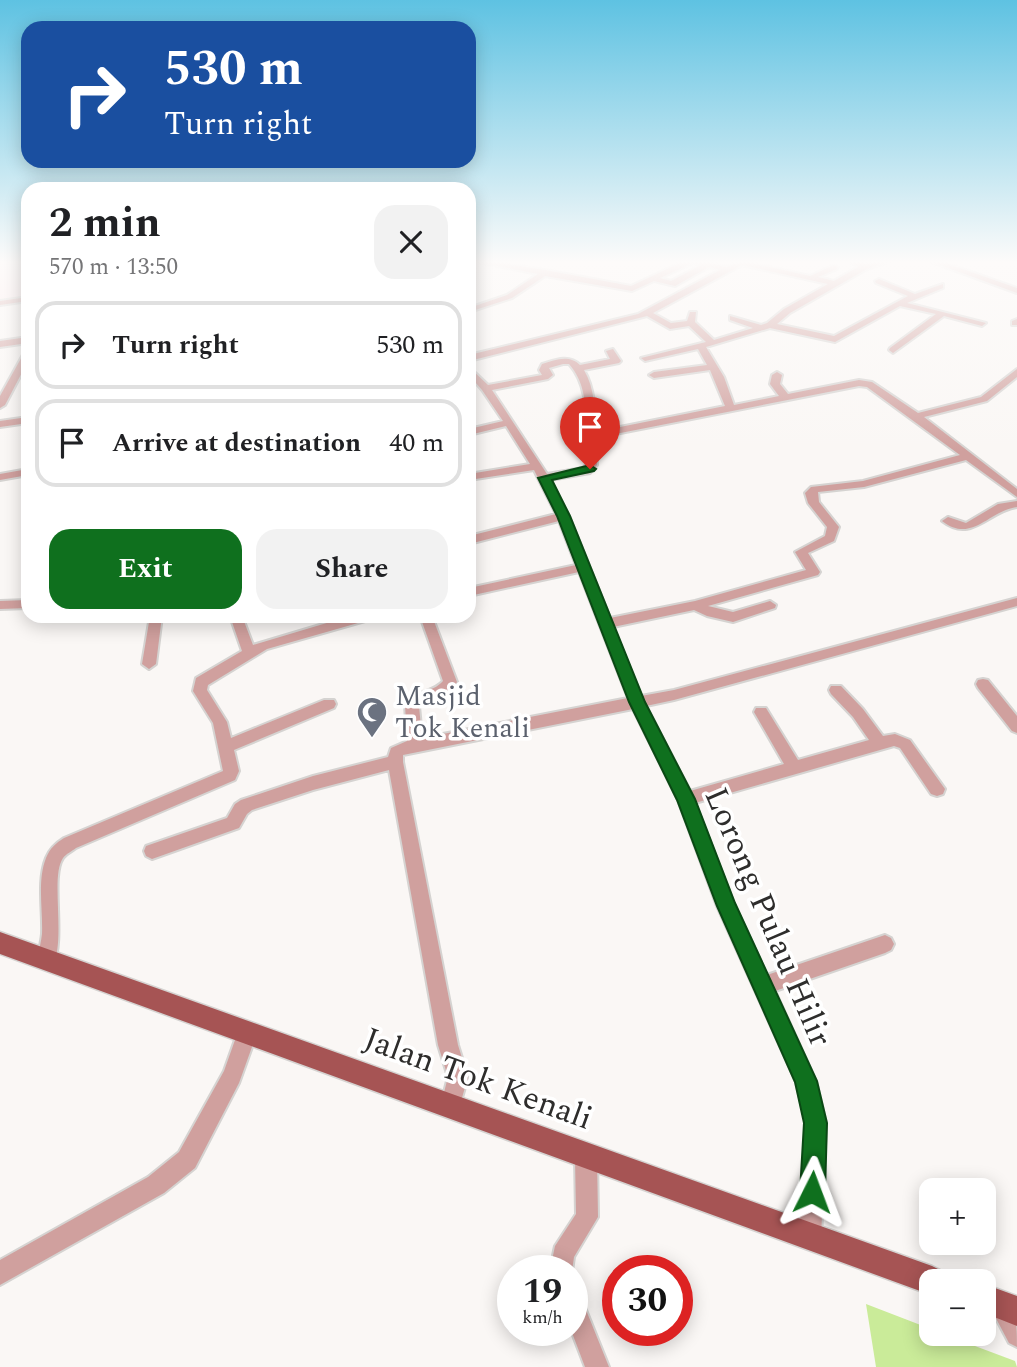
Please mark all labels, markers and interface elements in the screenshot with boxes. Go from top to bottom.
text: 530 m [164,32,303,107]
icon: right [49,49,140,140]
text: Turn right [164,100,312,149]
text: 2 min [49,192,161,255]
button: close [374,205,448,279]
text: 570 m · 13:50 [49,250,178,285]
text: Turn right [112,325,239,365]
text: 530 m [376,325,444,365]
icon: right [53,326,91,364]
pin [560,397,620,469]
icon: arrive [571,408,609,446]
text: Arrive at destination [112,423,361,463]
text: 40 m [389,423,444,463]
icon: arrive [53,424,91,462]
button: Exit [49,529,242,609]
button: Share [256,529,448,609]
place label: Masjid Tok Kenali [395,675,530,750]
mosque icon: Masjid Tok Kenali [355,695,389,739]
street label: Lorong Pulau Hilir [691,780,845,1054]
street label: Jalan Tok Kenali [357,1014,599,1144]
position arrow [775,1155,849,1229]
map controls [919,1178,996,1346]
button: + [919,1178,996,1255]
speed limit sign: 30 [602,1255,693,1346]
text: 19 [523,1265,562,1318]
button: − [919,1269,996,1346]
text: km/h [522,1304,563,1331]

